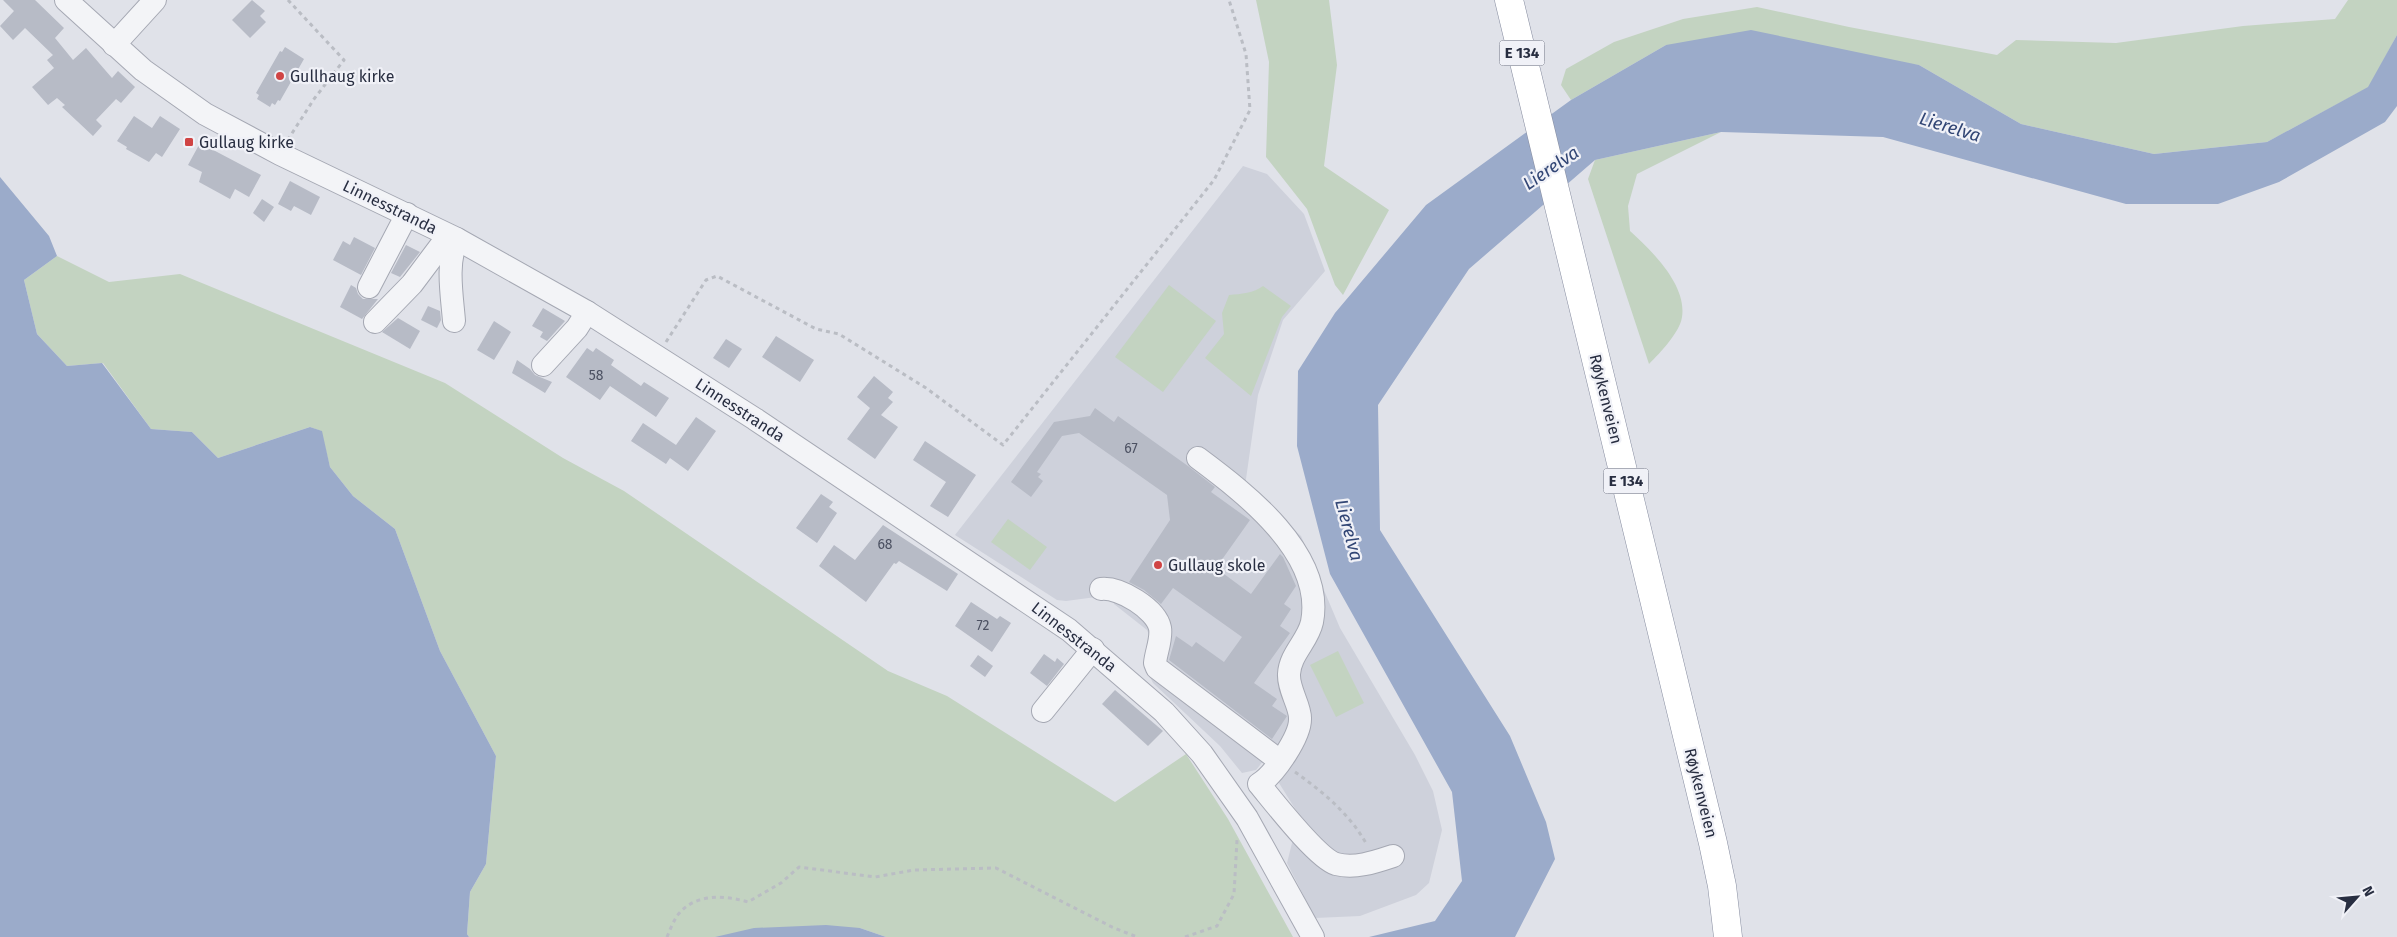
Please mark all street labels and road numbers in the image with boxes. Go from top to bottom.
road number: E 134 [1500,40,1544,66]
street label: Linnesstranda [340,176,440,238]
street label: Røykenveien [1586,352,1626,446]
street label: Linnesstranda [692,374,788,446]
road number: E 134 [1604,468,1648,494]
street label: Linnesstranda [1028,598,1120,676]
street label: Røykenveien [1681,746,1721,840]

